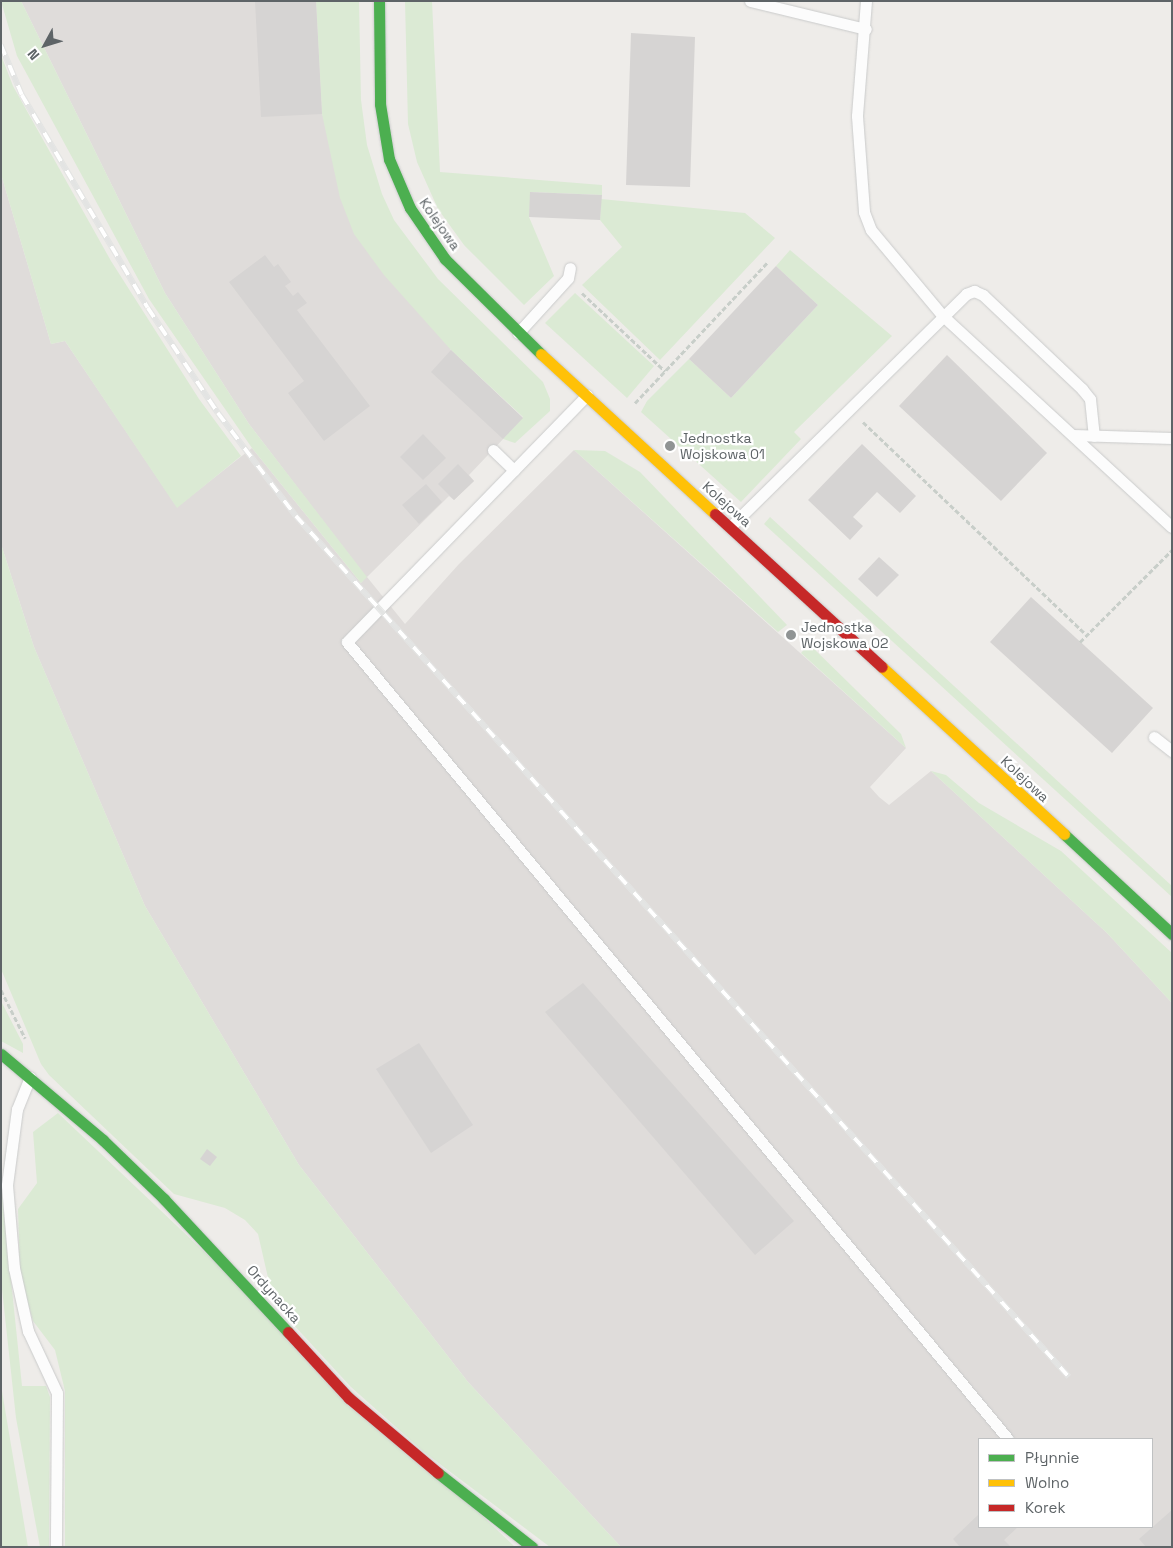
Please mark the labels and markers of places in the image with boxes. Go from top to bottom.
place label: Jednostka Wojskowa 01 [680,430,765,462]
marker: Jednostka Wojskowa 01 [664,440,676,452]
place label: Jednostka Wojskowa 02 [801,619,888,652]
marker: Jednostka Wojskowa 02 [785,629,797,641]

